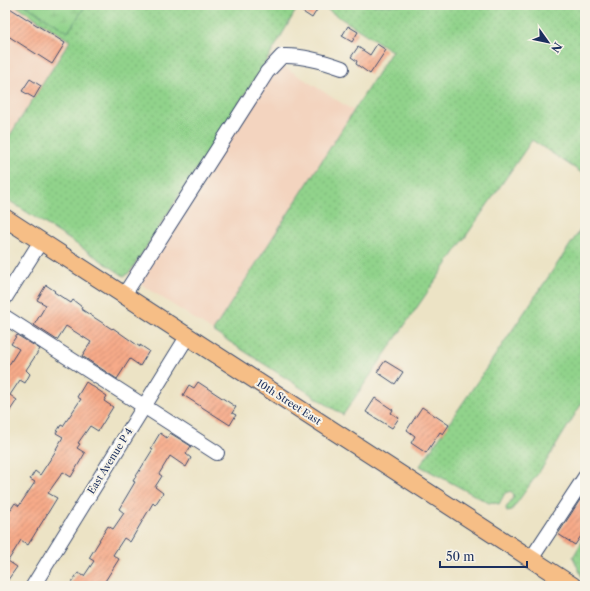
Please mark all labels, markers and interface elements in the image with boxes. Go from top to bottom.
north arrow [528,22,568,62]
text: N [548,40,565,56]
street label: 10th Street East [254,376,324,428]
street label: East Avenue P 4 [85,425,136,496]
scale bar [440,543,527,569]
text: 50 m [446,549,475,564]

